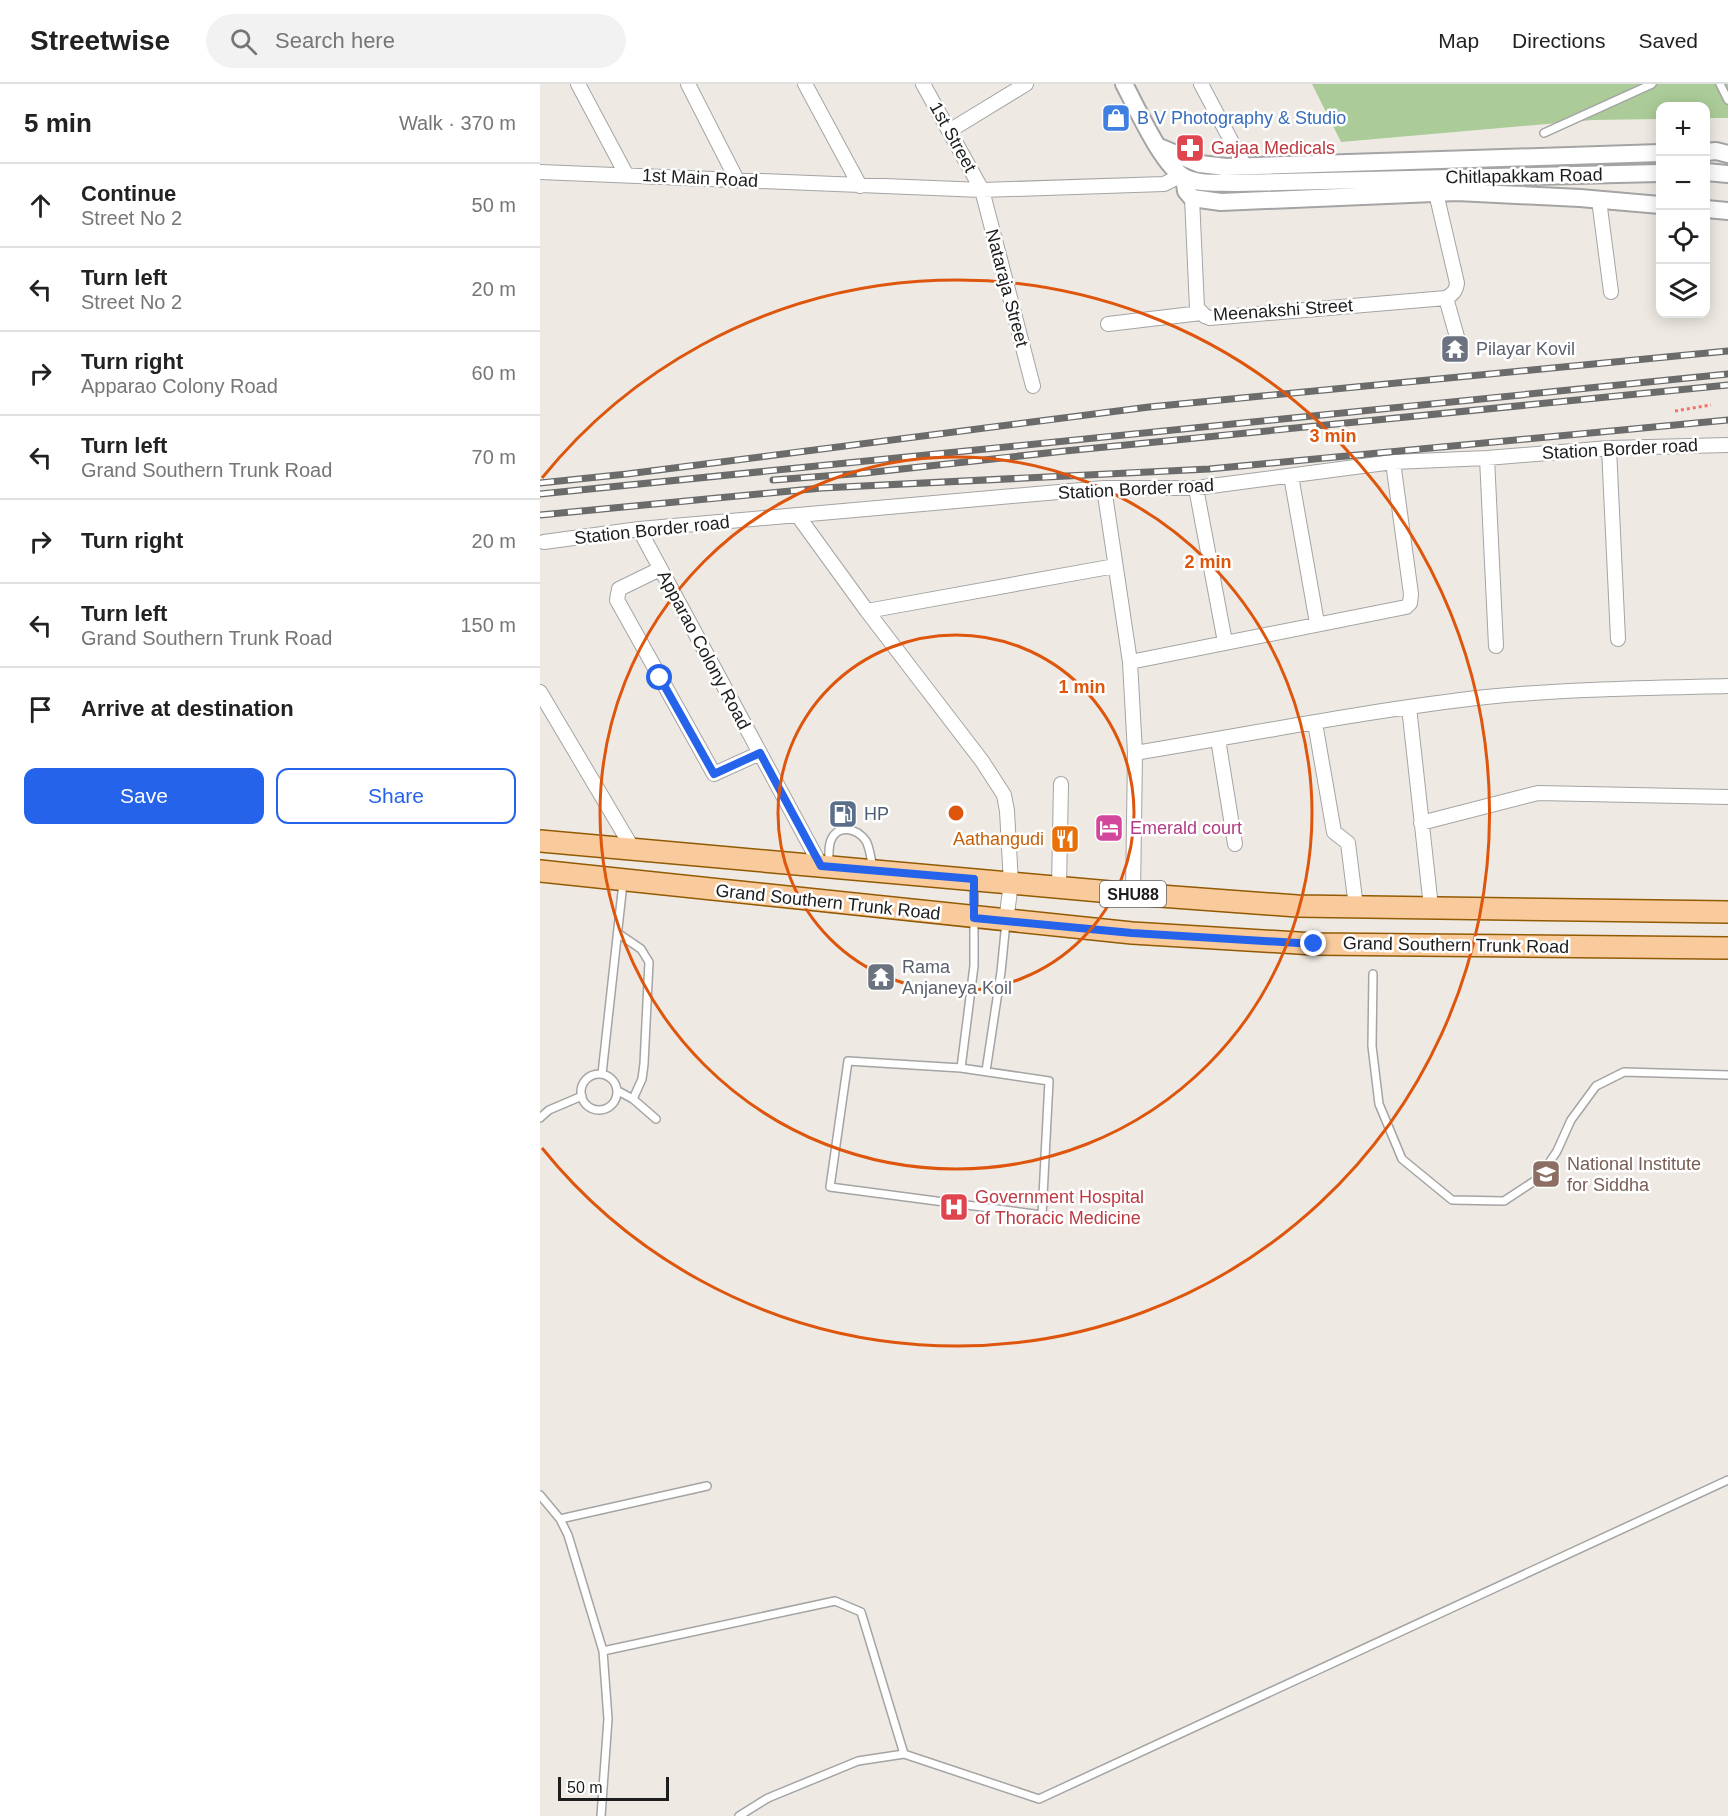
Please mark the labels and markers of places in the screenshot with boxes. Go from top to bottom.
shop icon: B V Photography & Studio [1100,102,1132,134]
place label: B V Photography & Studio [1137,108,1346,128]
pharmacy icon: Gajaa Medicals [1174,132,1206,164]
place label: Gajaa Medicals [1211,138,1335,158]
temple icon: Pilayar Kovil [1439,333,1471,365]
place label: Pilayar Kovil [1476,339,1575,359]
fuel station icon: HP [827,798,859,830]
centre of rings [946,803,966,823]
place label: HP [864,804,889,824]
hotel icon: Emerald court [1093,812,1125,844]
place label: Emerald court [1130,818,1242,838]
restaurant icon: Aathangudi [1049,823,1081,855]
place label: Aathangudi [953,829,1044,849]
place label: Rama Anjaneya Koil [902,957,1012,998]
temple icon: Rama Anjaneya Koil [865,961,897,993]
place label: National Institute for Siddha [1567,1154,1701,1195]
school or university icon: National Institute for Siddha [1530,1158,1562,1190]
place label: Government Hospital of Thoracic Medicine [975,1187,1144,1228]
hospital icon: Government Hospital of Thoracic Medicine [938,1191,970,1223]

